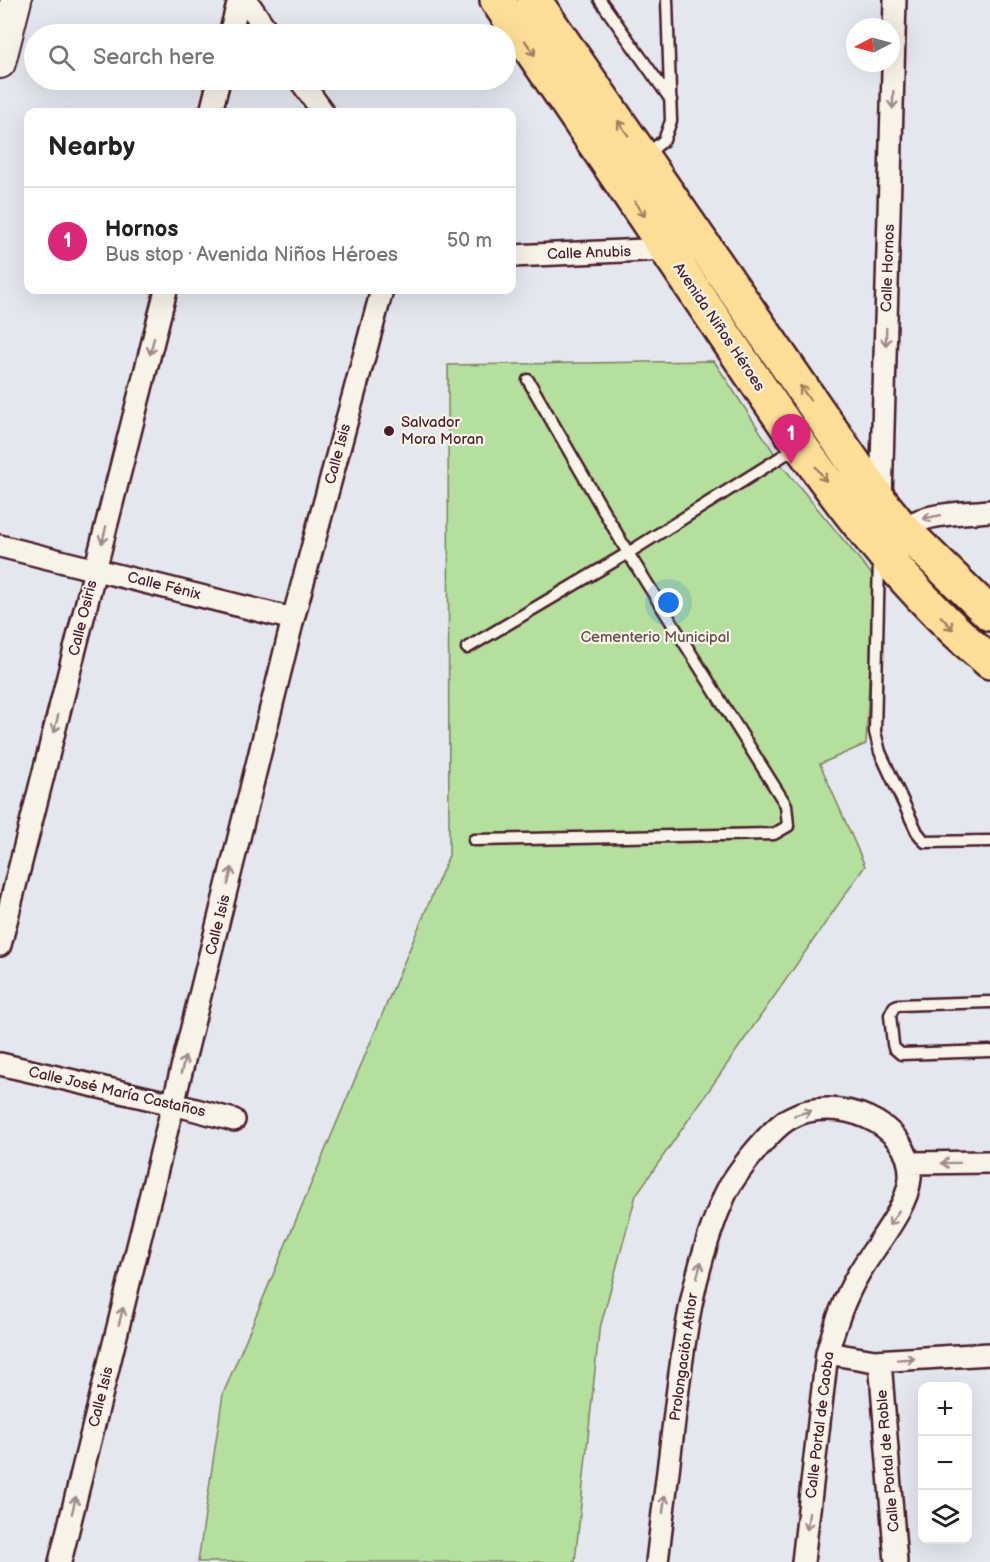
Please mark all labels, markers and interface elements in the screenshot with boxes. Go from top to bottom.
north arrow [846,18,900,72]
search box [24,24,516,90]
one-way arrow [524,40,536,56]
icon: search [45,41,78,74]
text: Search here [93,44,215,71]
one-way arrow [887,90,898,110]
one-way arrow [617,121,629,137]
text: Nearby [48,132,135,163]
one-way arrow [634,201,646,217]
text: Hornos [105,216,178,243]
street label: Calle Hornos [877,223,899,312]
text: 1 [63,229,72,253]
text: 50 m [447,229,492,253]
street label: Calle Anubis [547,242,632,264]
text: Bus stop · Avenida Niños Héroes [105,243,398,267]
street label: Avenida Niños Héroes [669,259,769,395]
one-way arrow [880,327,891,347]
one-way arrow [146,336,157,355]
one-way arrow [799,386,811,402]
place label: Salvador Mora Moran [401,413,484,449]
pin: 1 [772,414,810,464]
street label: Calle Isis [321,421,355,486]
marker: Salvador Mora Moran [382,424,396,438]
one-way arrow [815,466,827,482]
one-way arrow [923,512,942,524]
one-way arrow [98,526,110,545]
street label: Calle Fénix [125,568,203,604]
street label: Calle Osiris [64,578,102,658]
your location [654,588,683,617]
one-way arrow [940,615,955,630]
park label: Cementerio Municipal [580,628,730,647]
one-way arrow [50,714,62,733]
one-way arrow [224,867,236,886]
street label: Calle Isis [201,892,235,957]
one-way arrow [177,1056,189,1075]
street label: Calle José María Castaños [27,1062,208,1122]
one-way arrow [793,1107,812,1119]
one-way arrow [940,1157,960,1169]
one-way arrow [888,1209,900,1226]
one-way arrow [693,1261,705,1280]
street label: Prolongación Athor [666,1291,702,1422]
one-way arrow [115,1307,127,1326]
street label: Calle Portal de Caoba [802,1350,838,1500]
one-way arrow [896,1353,916,1364]
street label: Calle Isis [84,1364,118,1429]
map controls [918,1382,972,1544]
button: + [918,1382,972,1436]
street label: Calle Portal de Roble [872,1389,904,1533]
button: − [918,1436,972,1490]
button: layers [918,1490,972,1544]
one-way arrow [659,1494,670,1514]
one-way arrow [69,1496,81,1515]
one-way arrow [802,1511,813,1531]

